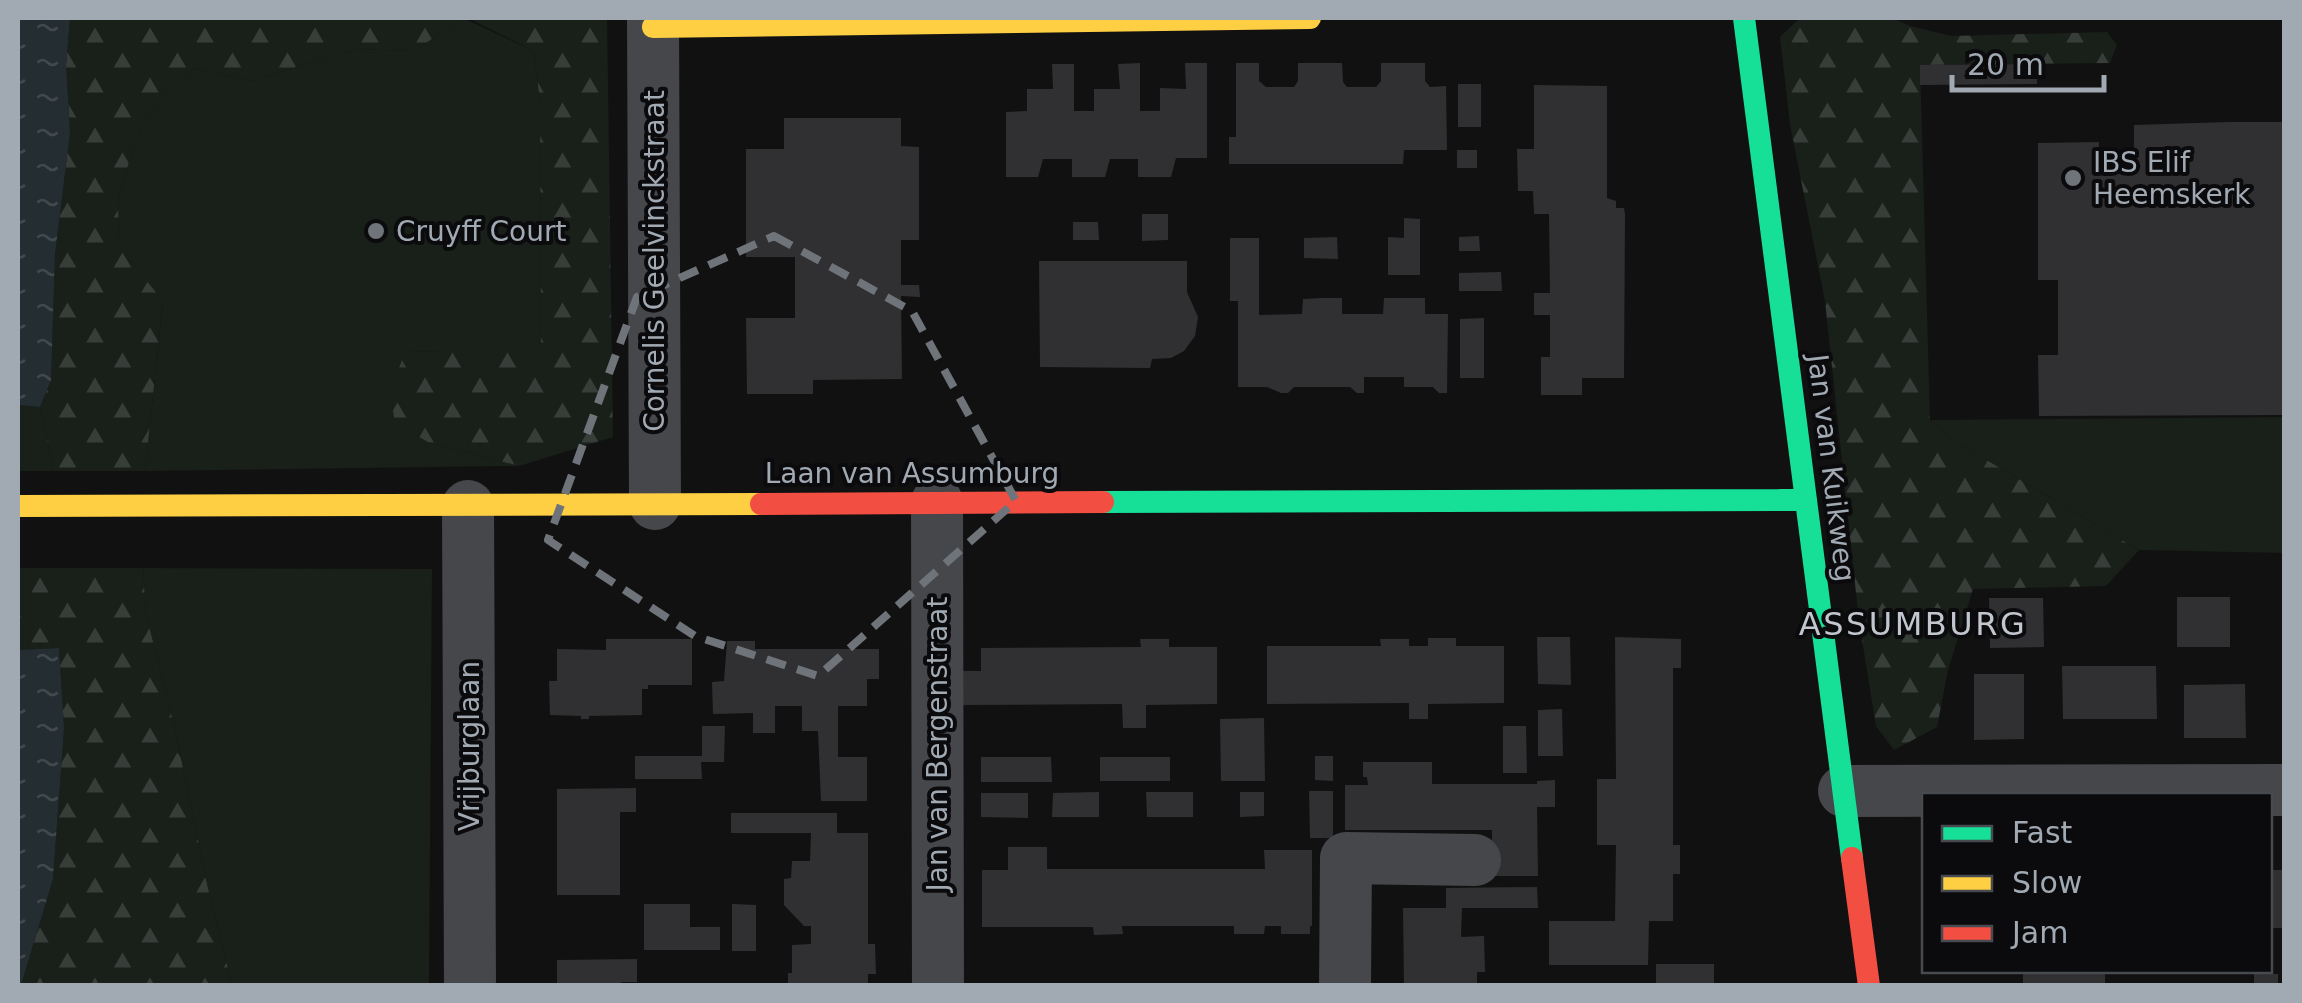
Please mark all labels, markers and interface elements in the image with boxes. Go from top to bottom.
scale bar [1952,30,2104,92]
text: 20 m [1967,47,2044,82]
street label: Cornelis Geelvinckstraat [638,90,671,432]
place label: IBS Elif Heemskerk [2093,146,2251,211]
marker: IBS Elif Heemskerk [2062,167,2084,189]
place label: Cruyff Court [396,215,567,248]
marker: Cruyff Court [365,220,387,242]
street label: Jan van Kuikweg [1801,350,1862,584]
street label: Laan van Assumburg [765,457,1059,490]
street label: Jan van Bergenstraat [921,596,954,894]
district label: ASSUMBURG [1799,605,2027,643]
street label: Vrijburglaan [453,661,486,831]
legend [1922,793,2272,973]
text: Fast [2012,815,2073,850]
text: Slow [2012,865,2082,900]
text: Jam [2010,915,2068,950]

